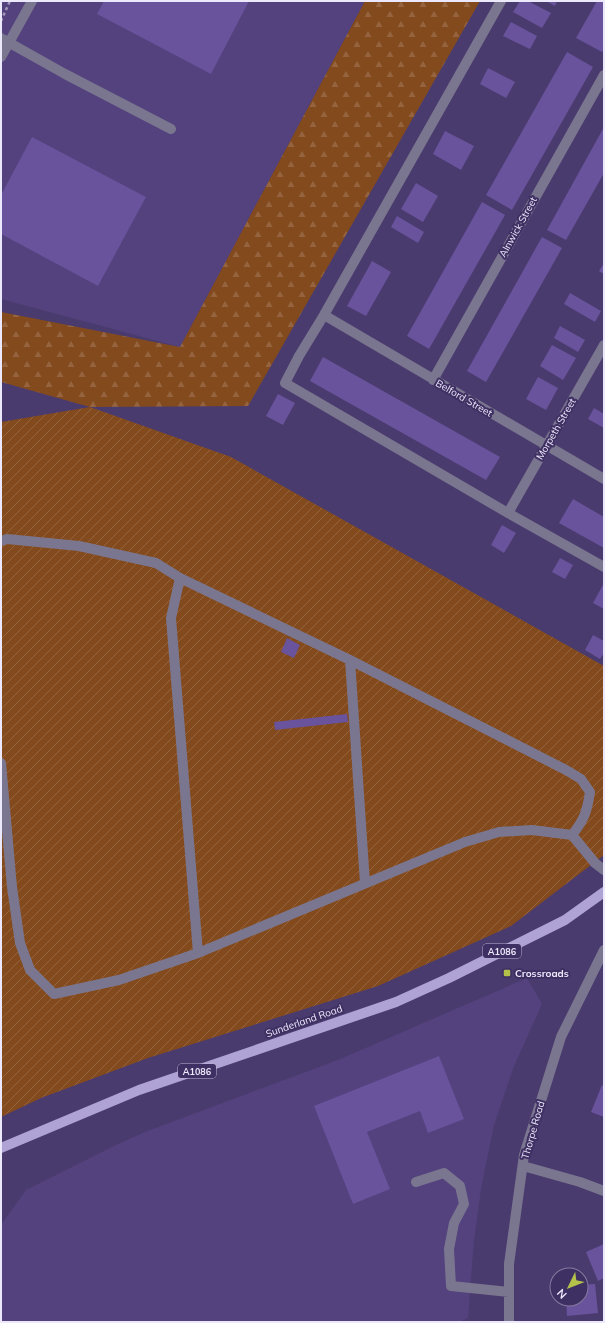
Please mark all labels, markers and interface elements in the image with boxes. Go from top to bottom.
street label: Alnwick Street [496,194,540,259]
street label: Belford Street [433,377,495,420]
street label: Morpeth Street [533,395,579,462]
road number: A1086 [483,944,521,958]
place label: Crossroads [515,967,569,980]
marker: Crossroads [502,968,512,978]
street label: Sunderland Road [264,1002,344,1040]
road number: A1086 [178,1064,216,1078]
street label: Thorpe Road [519,1099,547,1161]
north arrow [549,1267,589,1307]
text: N [554,1286,570,1302]

